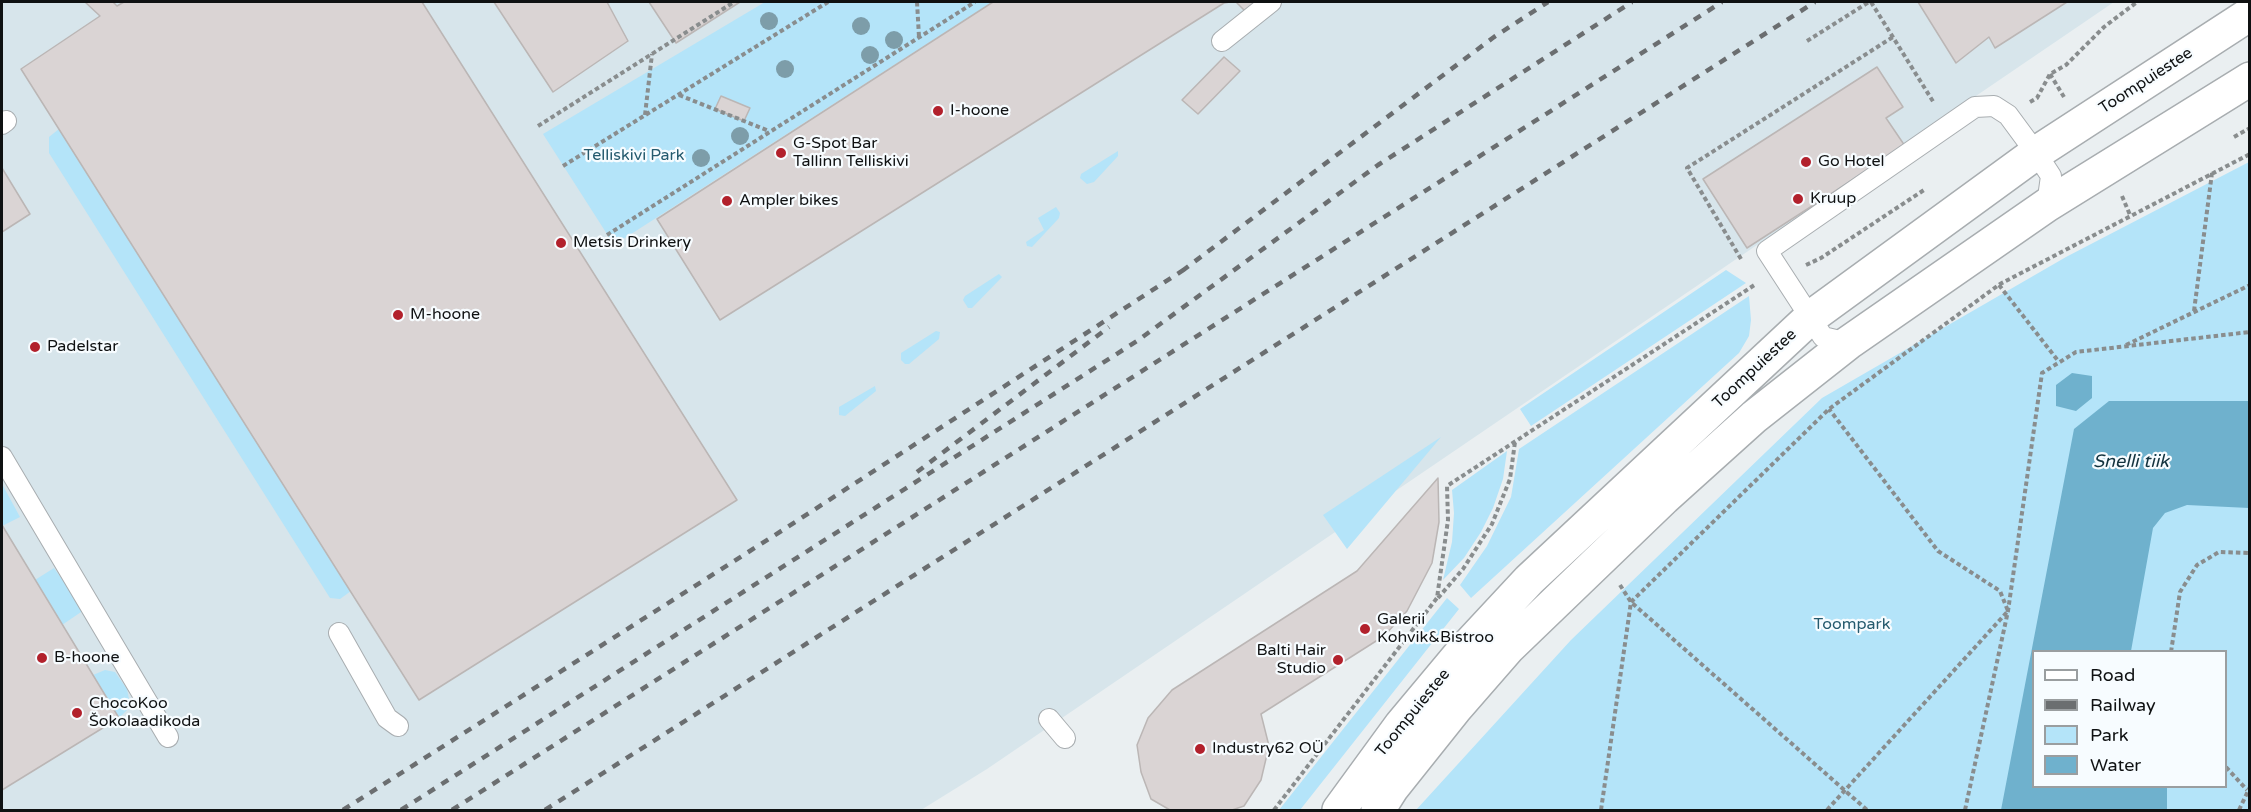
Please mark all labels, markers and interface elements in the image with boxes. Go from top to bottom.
street label: Toompuiestee [2096,44,2196,118]
place label: I-hoone [950,101,1009,121]
marker: I-hoone [931,104,945,118]
place label: G-Spot Bar Tallinn Telliskivi [793,134,909,172]
park label: Telliskivi Park [584,146,684,166]
marker: G-Spot Bar Tallinn Telliskivi [774,146,788,160]
place label: Go Hotel [1818,152,1885,172]
marker: Go Hotel [1799,155,1813,169]
place label: Kruup [1810,189,1856,209]
place label: Ampler bikes [739,191,838,211]
marker: Kruup [1791,192,1805,206]
marker: Ampler bikes [720,194,734,208]
place label: Metsis Drinkery [573,233,691,253]
marker: Metsis Drinkery [554,236,568,250]
place label: M-hoone [410,305,480,325]
marker: M-hoone [391,308,405,322]
street label: Toompuiestee [1709,325,1801,413]
place label: Padelstar [47,337,118,357]
marker: Padelstar [28,340,42,354]
water label: Snelli tiik [2093,451,2169,473]
place label: Galerii Kohvik&Bistroo [1377,610,1494,648]
park label: Toompark [1814,615,1890,635]
marker: Galerii Kohvik&Bistroo [1358,622,1372,636]
place label: Balti Hair Studio [1256,641,1326,679]
place label: B-hoone [54,648,120,668]
legend [2032,650,2227,788]
marker: B-hoone [35,651,49,665]
marker: Balti Hair Studio [1331,653,1345,667]
text: Road [2090,664,2135,686]
street label: Toompuiestee [1372,665,1454,761]
place label: ChocoKoo Šokolaadikoda [89,694,200,732]
text: Railway [2090,694,2156,716]
marker: ChocoKoo Šokolaadikoda [70,706,84,720]
text: Park [2090,724,2128,746]
place label: Industry62 OÜ [1212,739,1324,759]
marker: Industry62 OÜ [1193,742,1207,756]
text: Water [2090,754,2141,776]

